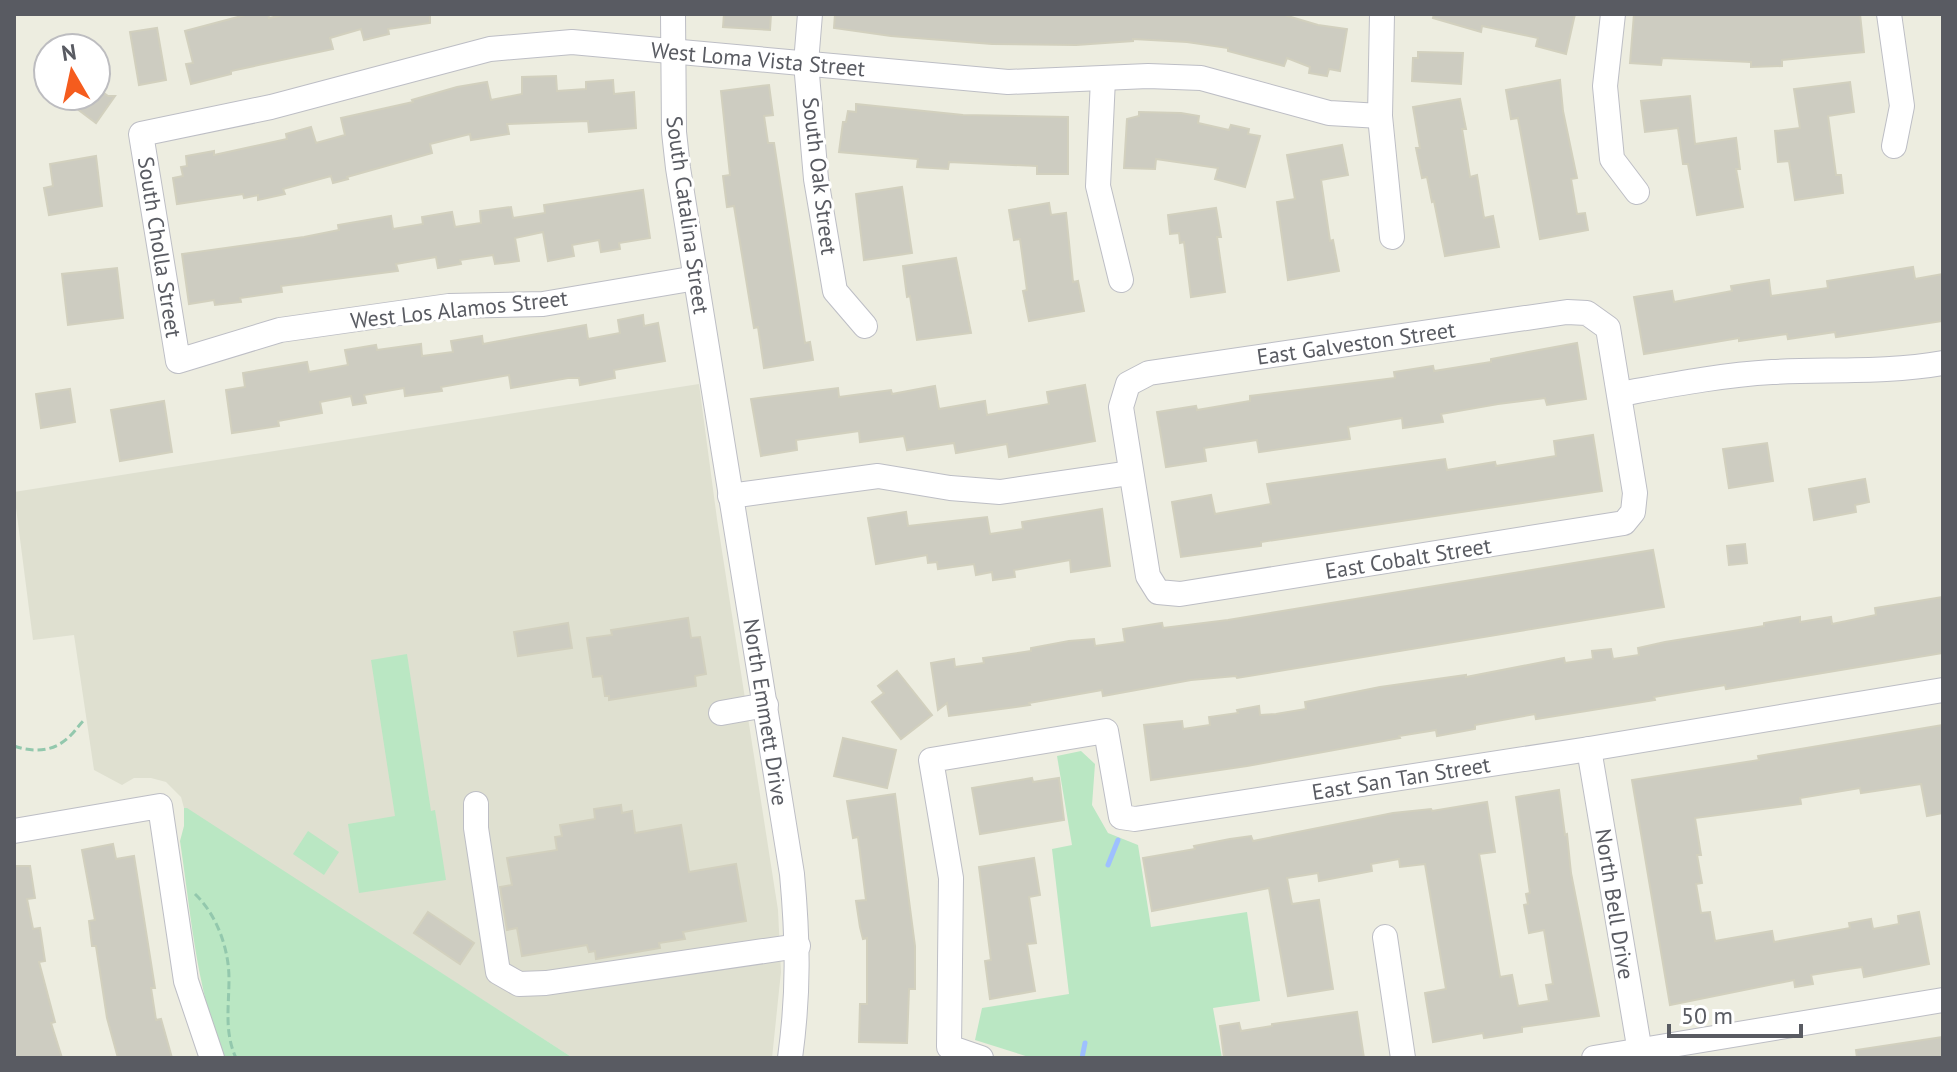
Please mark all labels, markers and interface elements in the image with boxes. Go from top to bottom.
north arrow [32,32,112,112]
street label: West Loma Vista Street [650,36,867,82]
text: N [60,37,78,67]
street label: South Oak Street [796,96,844,257]
street label: South Catalina Street [660,114,716,316]
street label: South Cholla Street [132,154,188,340]
street label: West Los Alamos Street [349,284,570,334]
street label: East Galveston Street [1255,315,1458,371]
street label: East Cobalt Street [1323,531,1493,585]
street label: North Emmett Drive [737,617,795,807]
street label: East San Tan Street [1310,750,1493,806]
street label: North Bell Drive [1589,827,1641,981]
scale bar [1669,988,1801,1038]
text: 50 m [1681,1000,1733,1031]

